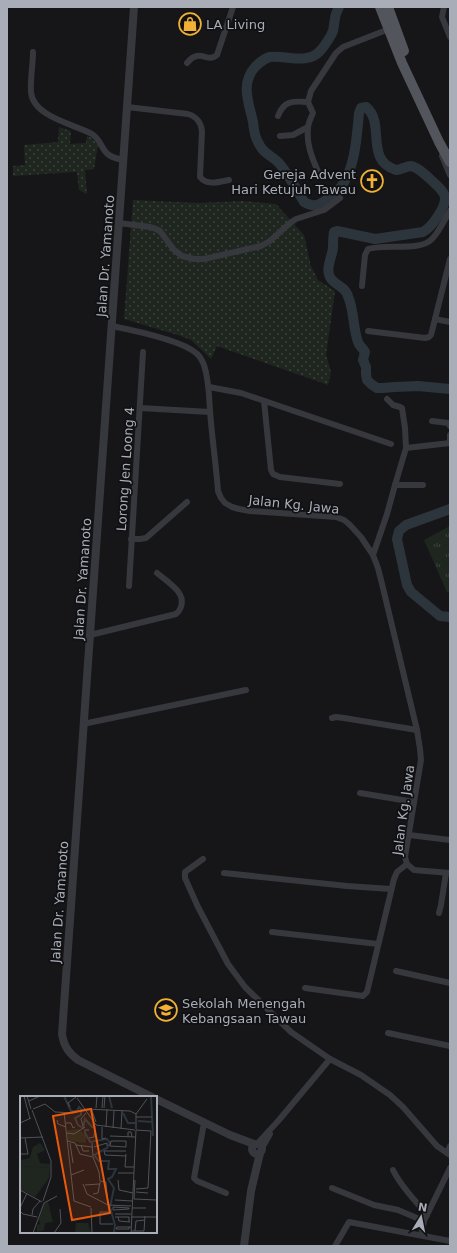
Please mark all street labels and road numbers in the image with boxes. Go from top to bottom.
street label: Jalan Dr. Yamanoto [94,195,117,318]
street label: Lorong Jen Loong 4 [114,406,137,532]
street label: Jalan Kg. Jawa [247,492,340,517]
street label: Jalan Dr. Yamanoto [71,518,94,641]
street label: Jalan Kg. Jawa [390,764,417,857]
street label: Jalan Dr. Yamanoto [48,841,71,964]

